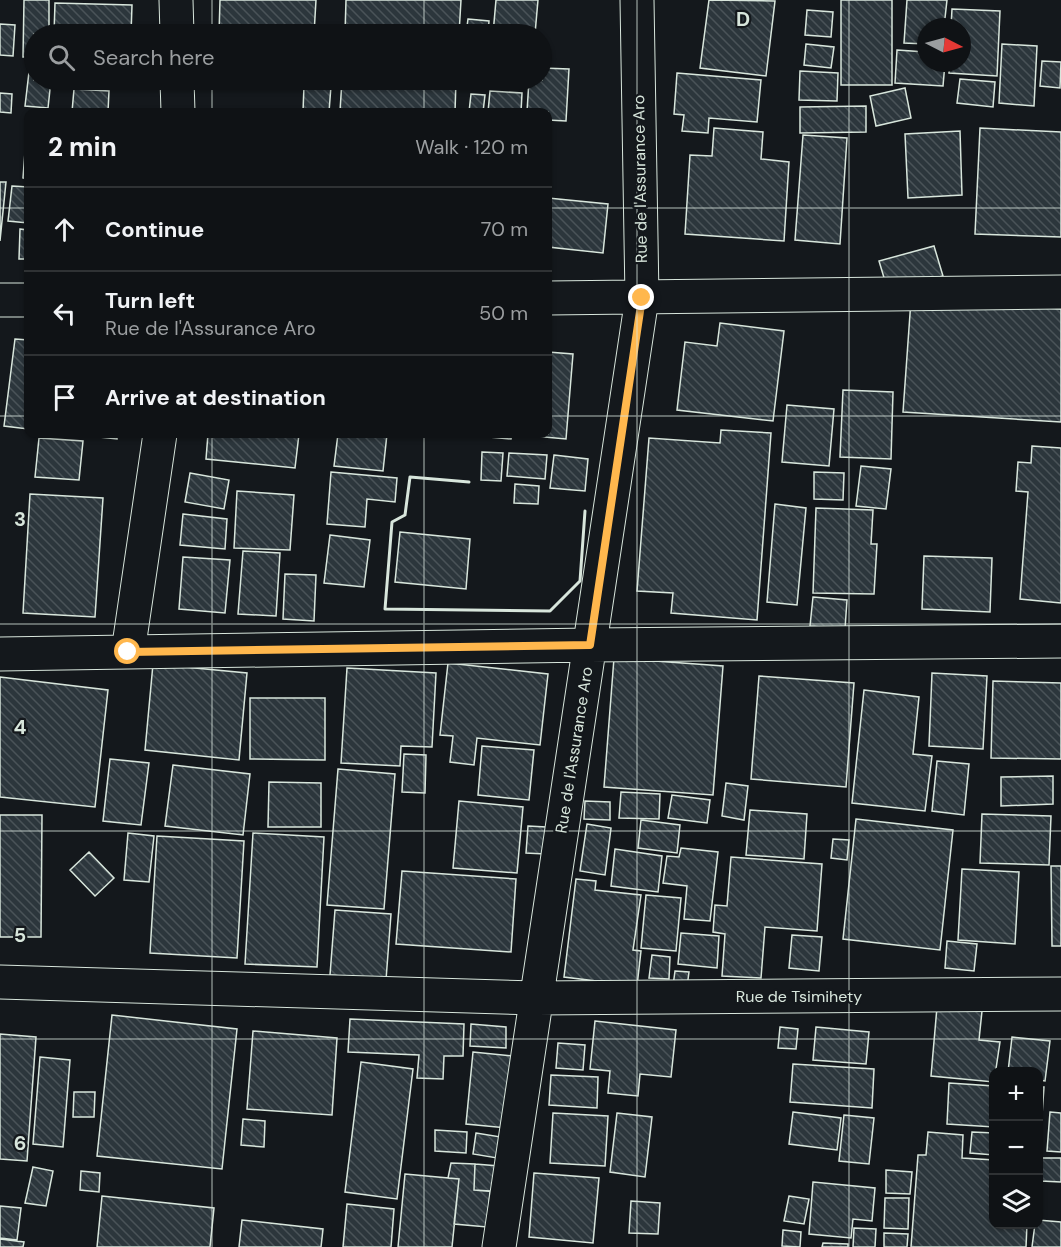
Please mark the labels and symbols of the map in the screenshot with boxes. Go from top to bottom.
text: D [736,6,750,32]
north arrow [917,18,971,72]
street label: Rue de l'Assurance Aro [628,95,652,263]
route end [628,284,654,310]
text: 3 [14,506,26,532]
route start [114,638,140,664]
street label: Rue de l'Assurance Aro [550,665,598,835]
text: 4 [14,714,27,740]
text: 5 [14,922,26,948]
street label: Rue de Tsimihety [736,986,862,1007]
text: 6 [14,1130,26,1156]

